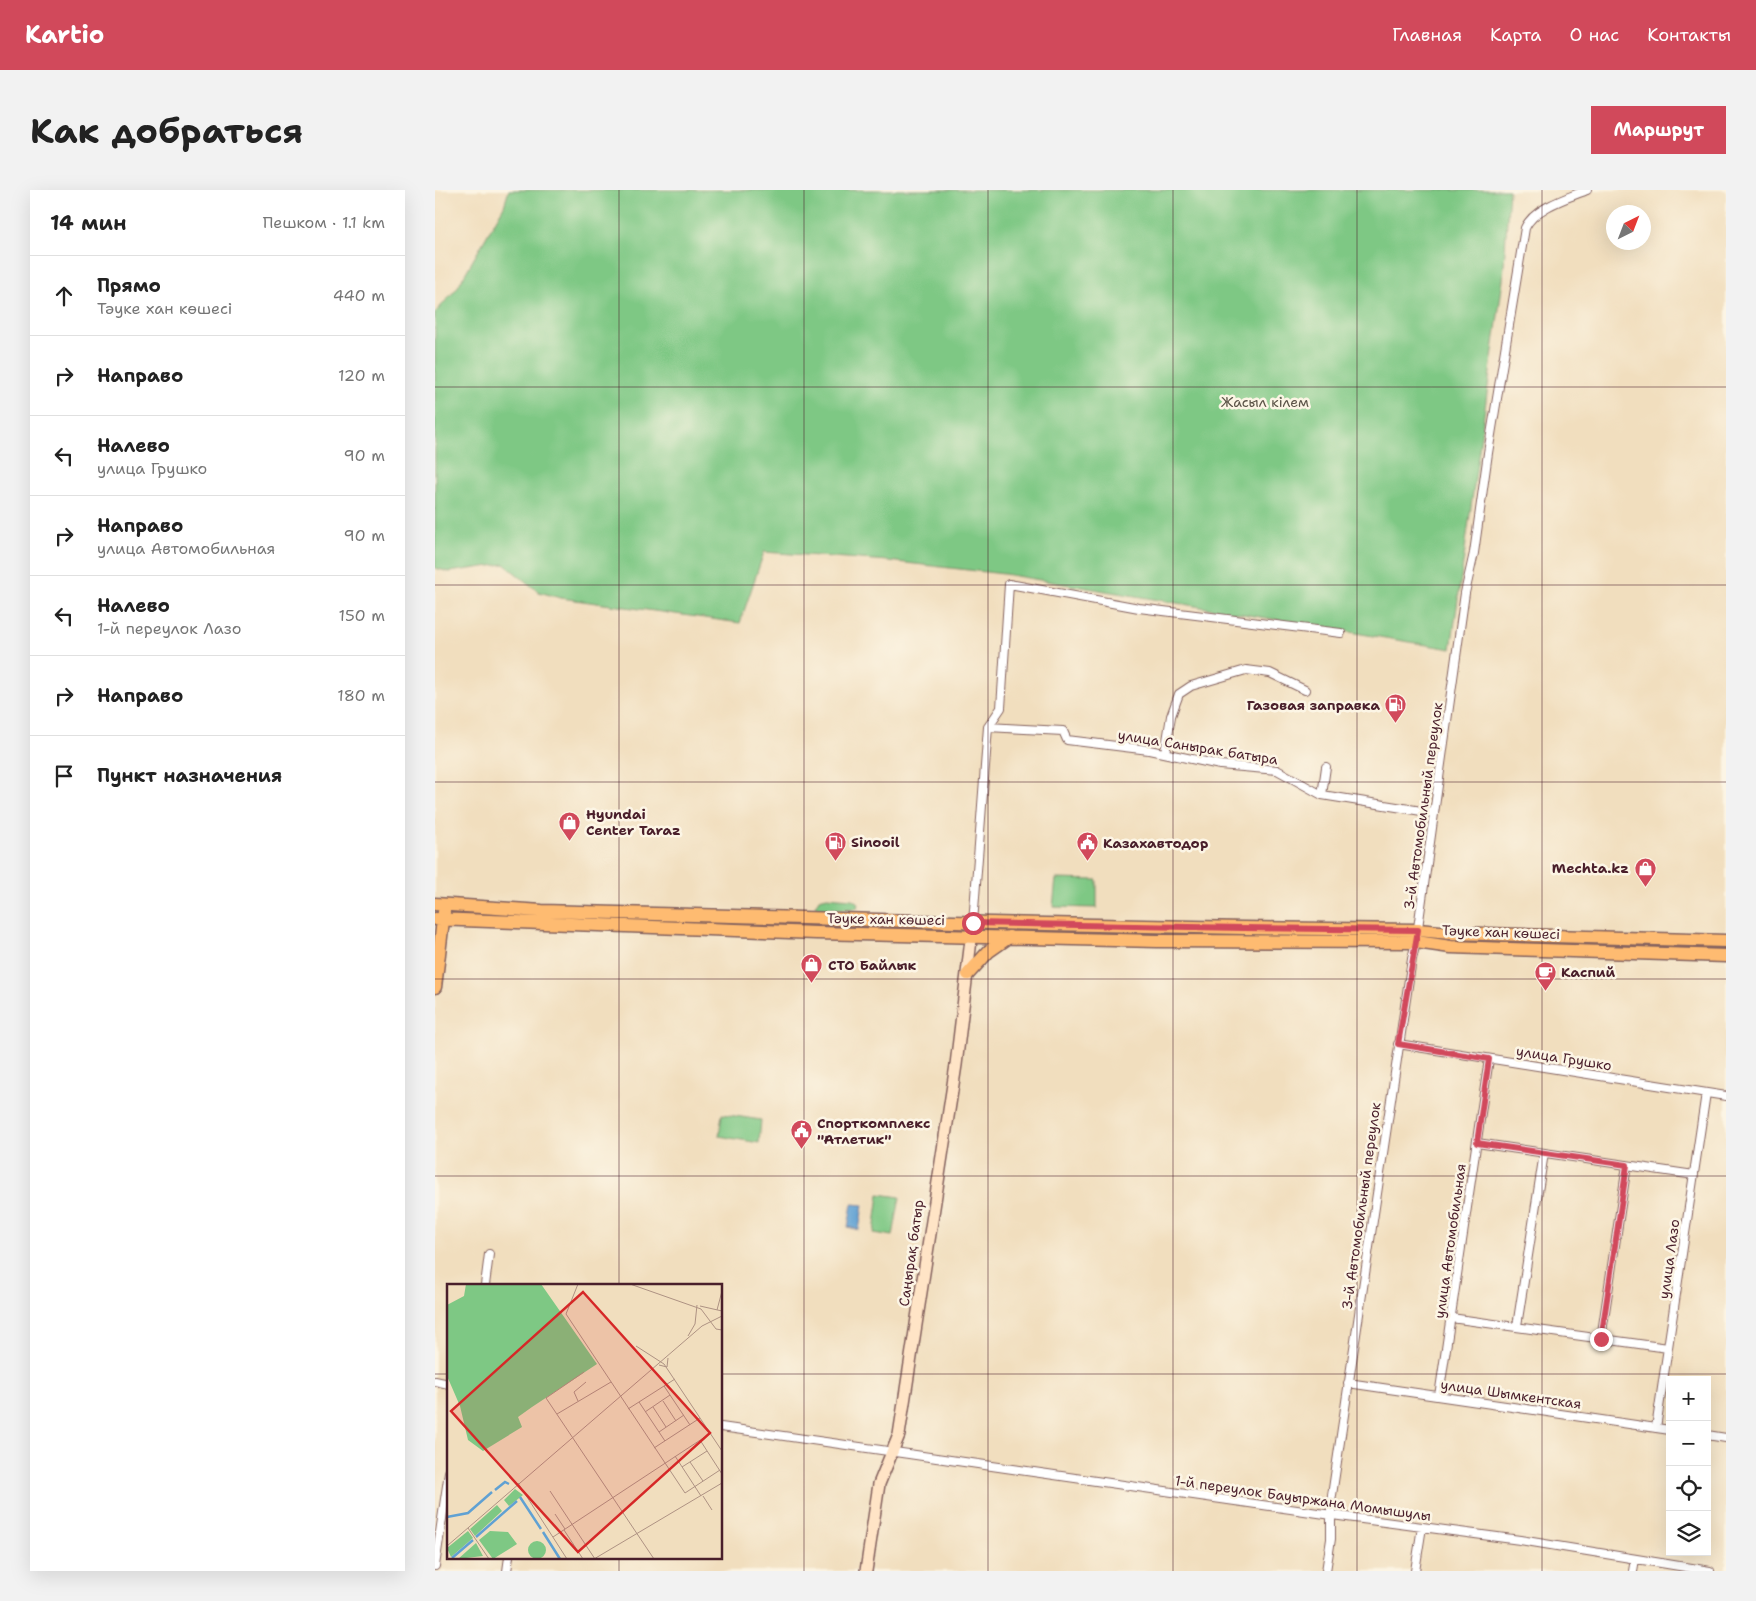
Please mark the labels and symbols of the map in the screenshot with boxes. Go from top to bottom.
north arrow [1606,205,1651,250]
park label: Жасыл кілем [1221,393,1309,411]
fuel station icon: Газовая заправка [1384,693,1408,724]
place label: Газовая заправка [1247,696,1380,714]
street label: 3-й Автомобильный переулок [1400,701,1447,911]
street label: улица Санырак батыра [1117,725,1280,769]
place label: Hyundai Center Taraz [586,805,681,839]
shop icon: Hyundai Center Taraz [558,810,582,841]
fuel station icon: Sinooil [823,830,847,861]
public building icon: Казахавтодор [1075,831,1099,862]
place label: Sinooil [851,833,900,851]
place label: Казахавтодор [1103,834,1208,852]
shop icon: Mechta.kz [1633,856,1657,887]
place label: Mechta.kz [1552,859,1629,877]
street label: Тәуке хан көшесі [827,909,945,929]
route start [962,912,985,935]
street label: Тәуке хан көшесі [1442,921,1560,943]
shop icon: СТО Байлык [800,953,824,984]
place label: СТО Байлык [828,956,917,974]
cafe icon: Каспий [1533,960,1557,991]
place label: Каспий [1561,963,1615,981]
street label: улица Грушко [1515,1042,1613,1074]
street label: 3-й Автомобильный переулок [1338,1101,1385,1311]
place label: Спорткомплекс "Атлетик" [817,1114,930,1148]
public building icon: Спорткомплекс "Атлетик" [789,1119,813,1150]
street label: улица Автомобильная [1430,1162,1470,1320]
street label: Саңырақ батыр [895,1198,927,1307]
street label: улица Лазо [1654,1218,1684,1300]
inset map [447,1284,723,1558]
route end [1590,1328,1613,1351]
street label: улица Шымкентская [1440,1375,1582,1413]
street label: 1-й переулок Бауыржана Момышулы [1174,1471,1432,1525]

